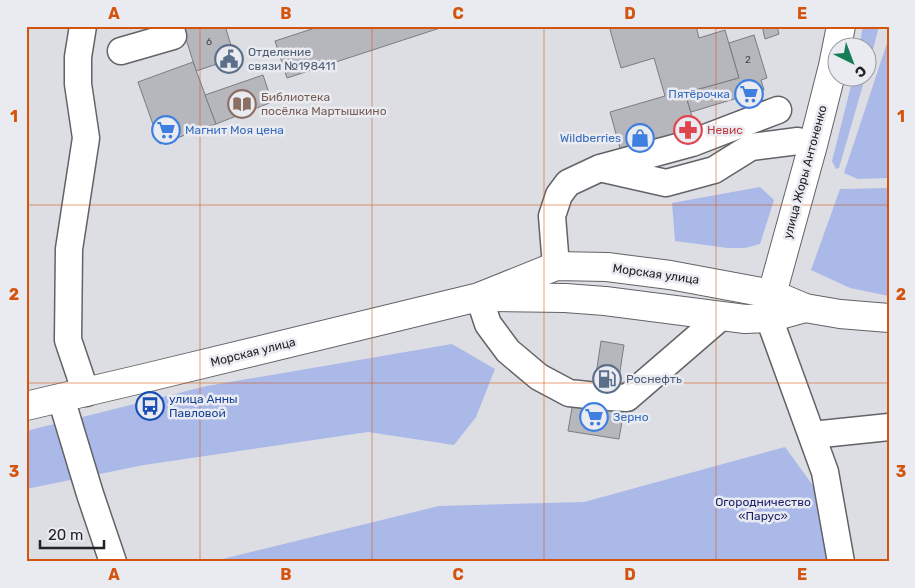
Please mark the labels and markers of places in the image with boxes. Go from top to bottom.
public building icon: Отделение связи №198411 [214,44,244,74]
place label: Отделение связи №198411 [248,45,336,73]
supermarket icon: Пятёрочка [734,79,764,109]
place label: Пятёрочка [668,87,730,101]
library icon: Библиотека посёлка Мартышкино [227,89,257,119]
place label: Библиотека посёлка Мартышкино [261,90,387,118]
supermarket icon: Магнит Моя цена [151,115,181,145]
pharmacy icon: Невис [673,115,703,145]
place label: Магнит Моя цена [185,123,284,137]
shop icon: Wildberries [625,123,655,153]
place label: Невис [707,123,743,137]
place label: Wildberries [560,131,621,145]
fuel station icon: Роснефть [592,364,622,394]
place label: Роснефть [626,372,682,386]
bus stop icon: улица Анны Павловой [135,391,165,421]
place label: улица Анны Павловой [169,392,238,420]
supermarket icon: Зерно [579,402,609,432]
place label: Зерно [613,410,649,424]

